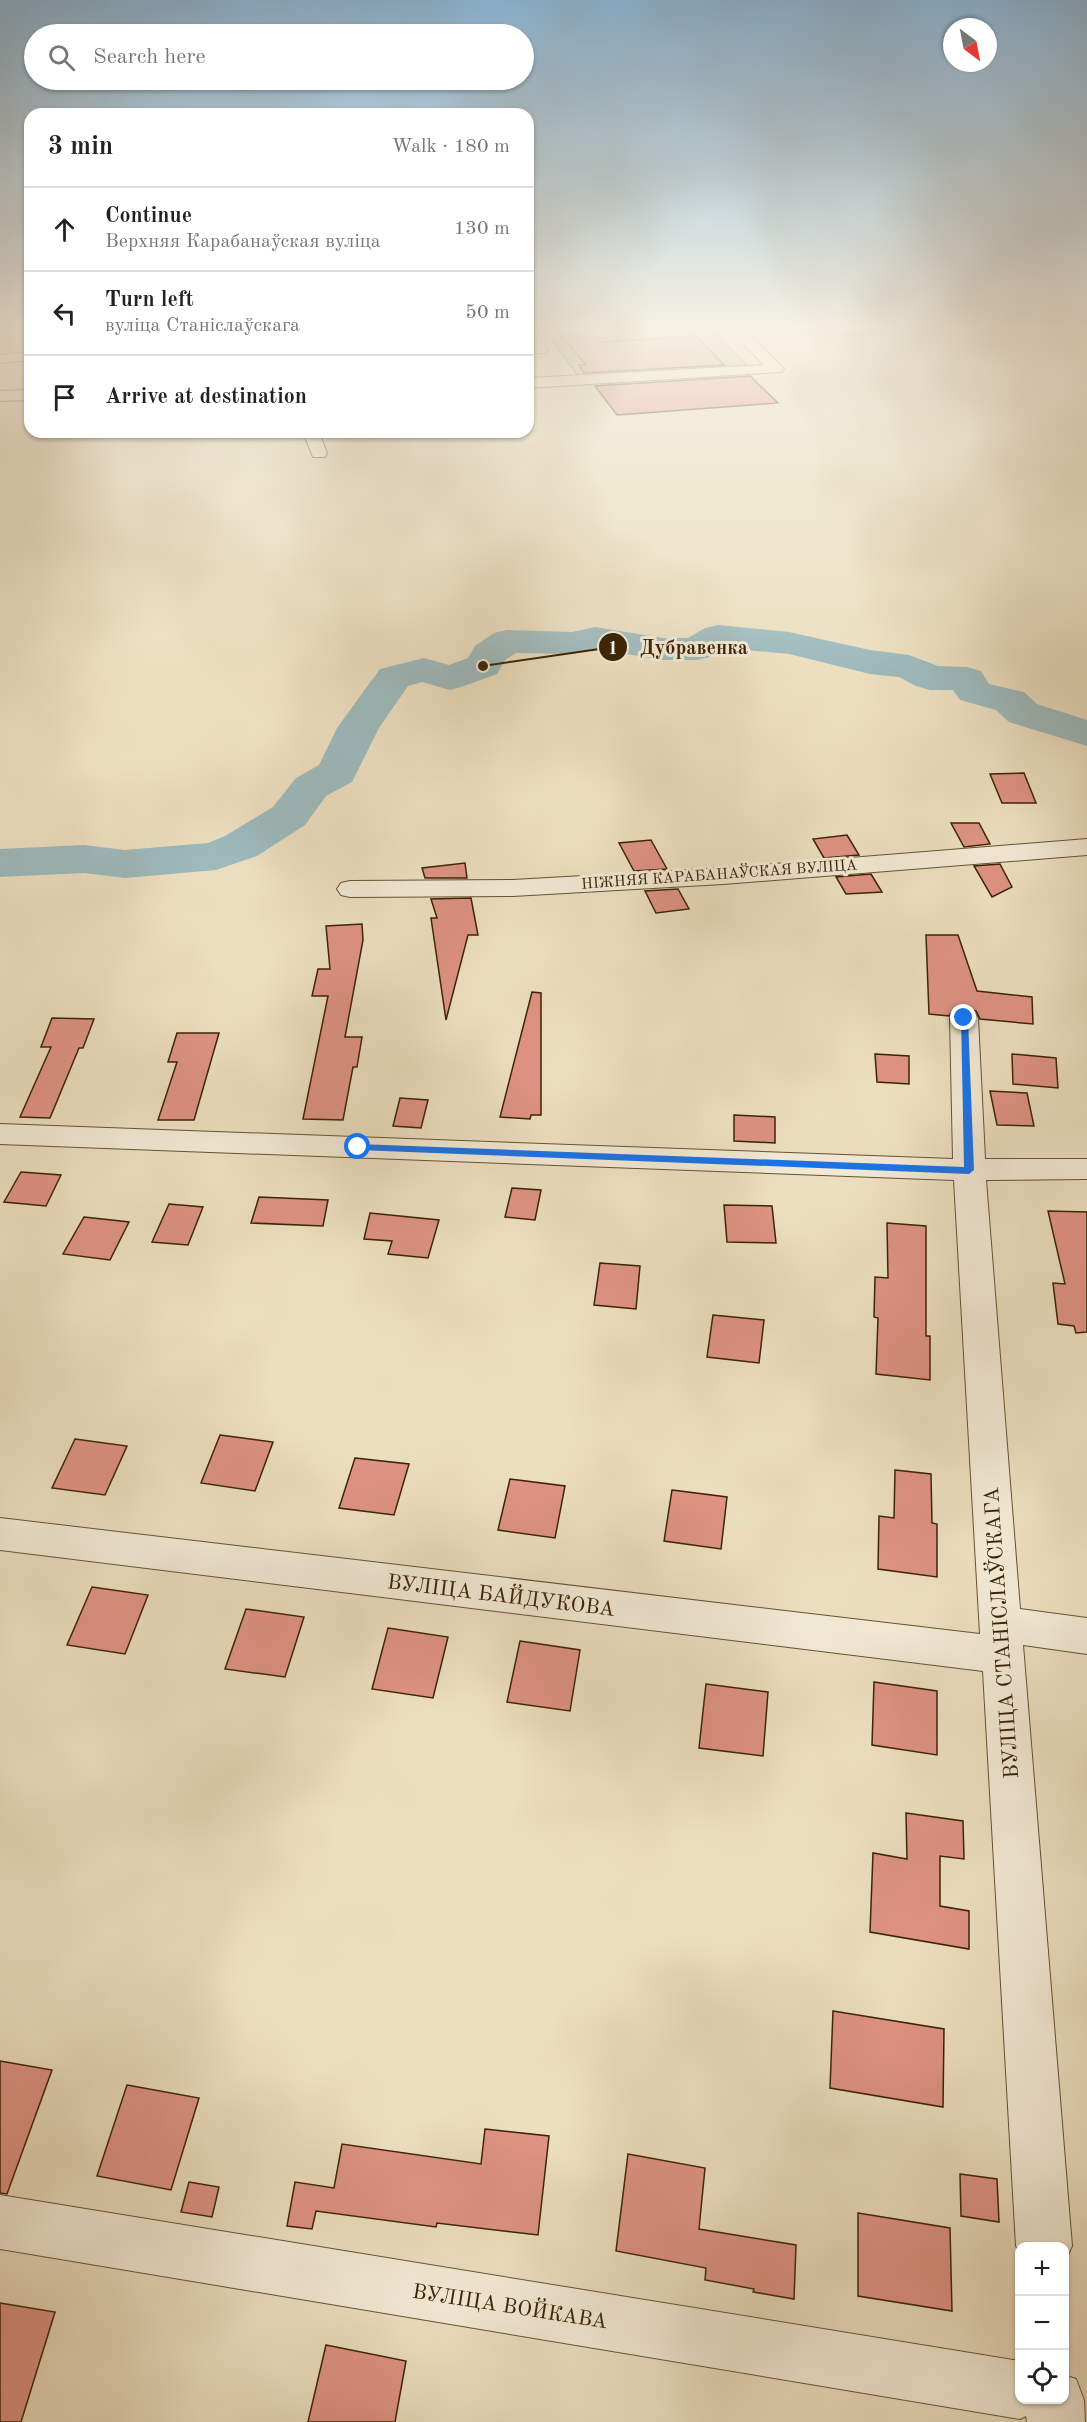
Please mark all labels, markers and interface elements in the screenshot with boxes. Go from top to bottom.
north arrow [943,18,997,72]
search box [24,24,534,90]
icon: search [45,41,78,74]
text: Search here [93,46,206,68]
text: 3 min [48,134,113,160]
text: Walk · 180 m [391,137,510,157]
text: Continue [105,205,192,227]
icon: ahead [48,213,81,246]
text: 130 m [454,219,510,239]
text: Верхняя Карабанаўская вуліца [105,232,381,252]
text: Turn left [105,289,194,311]
icon: left [48,297,81,330]
text: 50 m [465,303,510,323]
text: вуліца Станіслаўскага [105,316,300,336]
icon: arrive [48,381,81,414]
text: Arrive at destination [105,386,307,408]
callout: Дубравенка [598,628,760,666]
text: Дубравенка [640,639,748,659]
text: 1 [608,640,618,658]
street label: НІЖНЯЯ КАРАБАНАЎСКАЯ ВУЛІЦА [580,854,858,893]
route end [950,1004,976,1030]
route start [344,1133,370,1159]
street label: ВУЛІЦА СТАНІСЛАЎСКАГА [977,1487,1023,1780]
street label: ВУЛІЦА БАЙДУКОВА [386,1567,616,1621]
map controls [1015,2242,1069,2404]
button: + [1015,2242,1069,2296]
street label: ВУЛІЦА ВОЙКАВА [411,2277,610,2333]
button: − [1015,2296,1069,2350]
button: locate [1015,2350,1069,2404]

